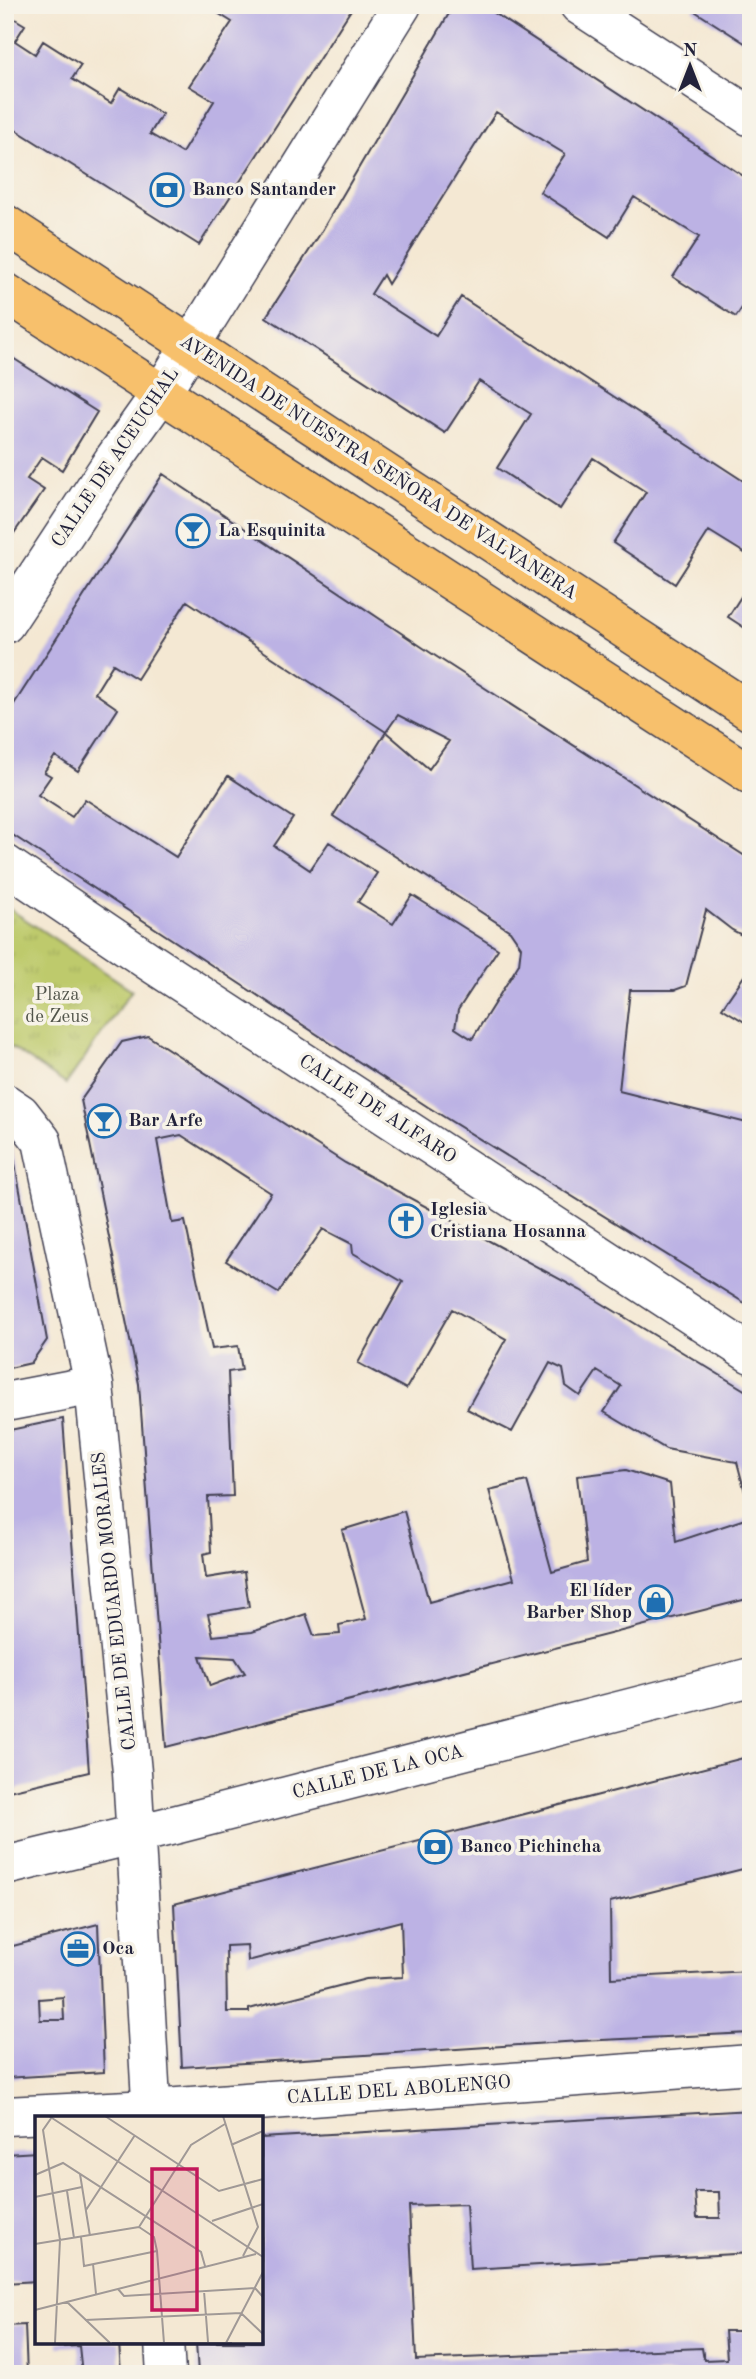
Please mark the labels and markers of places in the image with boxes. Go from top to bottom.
bank icon: Banco Santander [148,171,186,209]
place label: Banco Santander [192,181,336,200]
bar icon: La Esquinita [174,512,212,550]
place label: La Esquinita [218,522,326,541]
bar icon: Bar Arfe [85,1102,123,1140]
place label: Bar Arfe [128,1112,203,1131]
place label: Iglesia Cristiana Hosanna [430,1201,586,1242]
church icon: Iglesia Cristiana Hosanna [387,1202,425,1240]
place label: El líder Barber Shop [526,1582,632,1623]
shop icon: El líder Barber Shop [637,1583,675,1621]
bank icon: Banco Pichincha [416,1828,454,1866]
place label: Banco Pichincha [460,1838,602,1857]
office icon: Oca [59,1930,97,1968]
place label: Oca [102,1940,134,1959]

